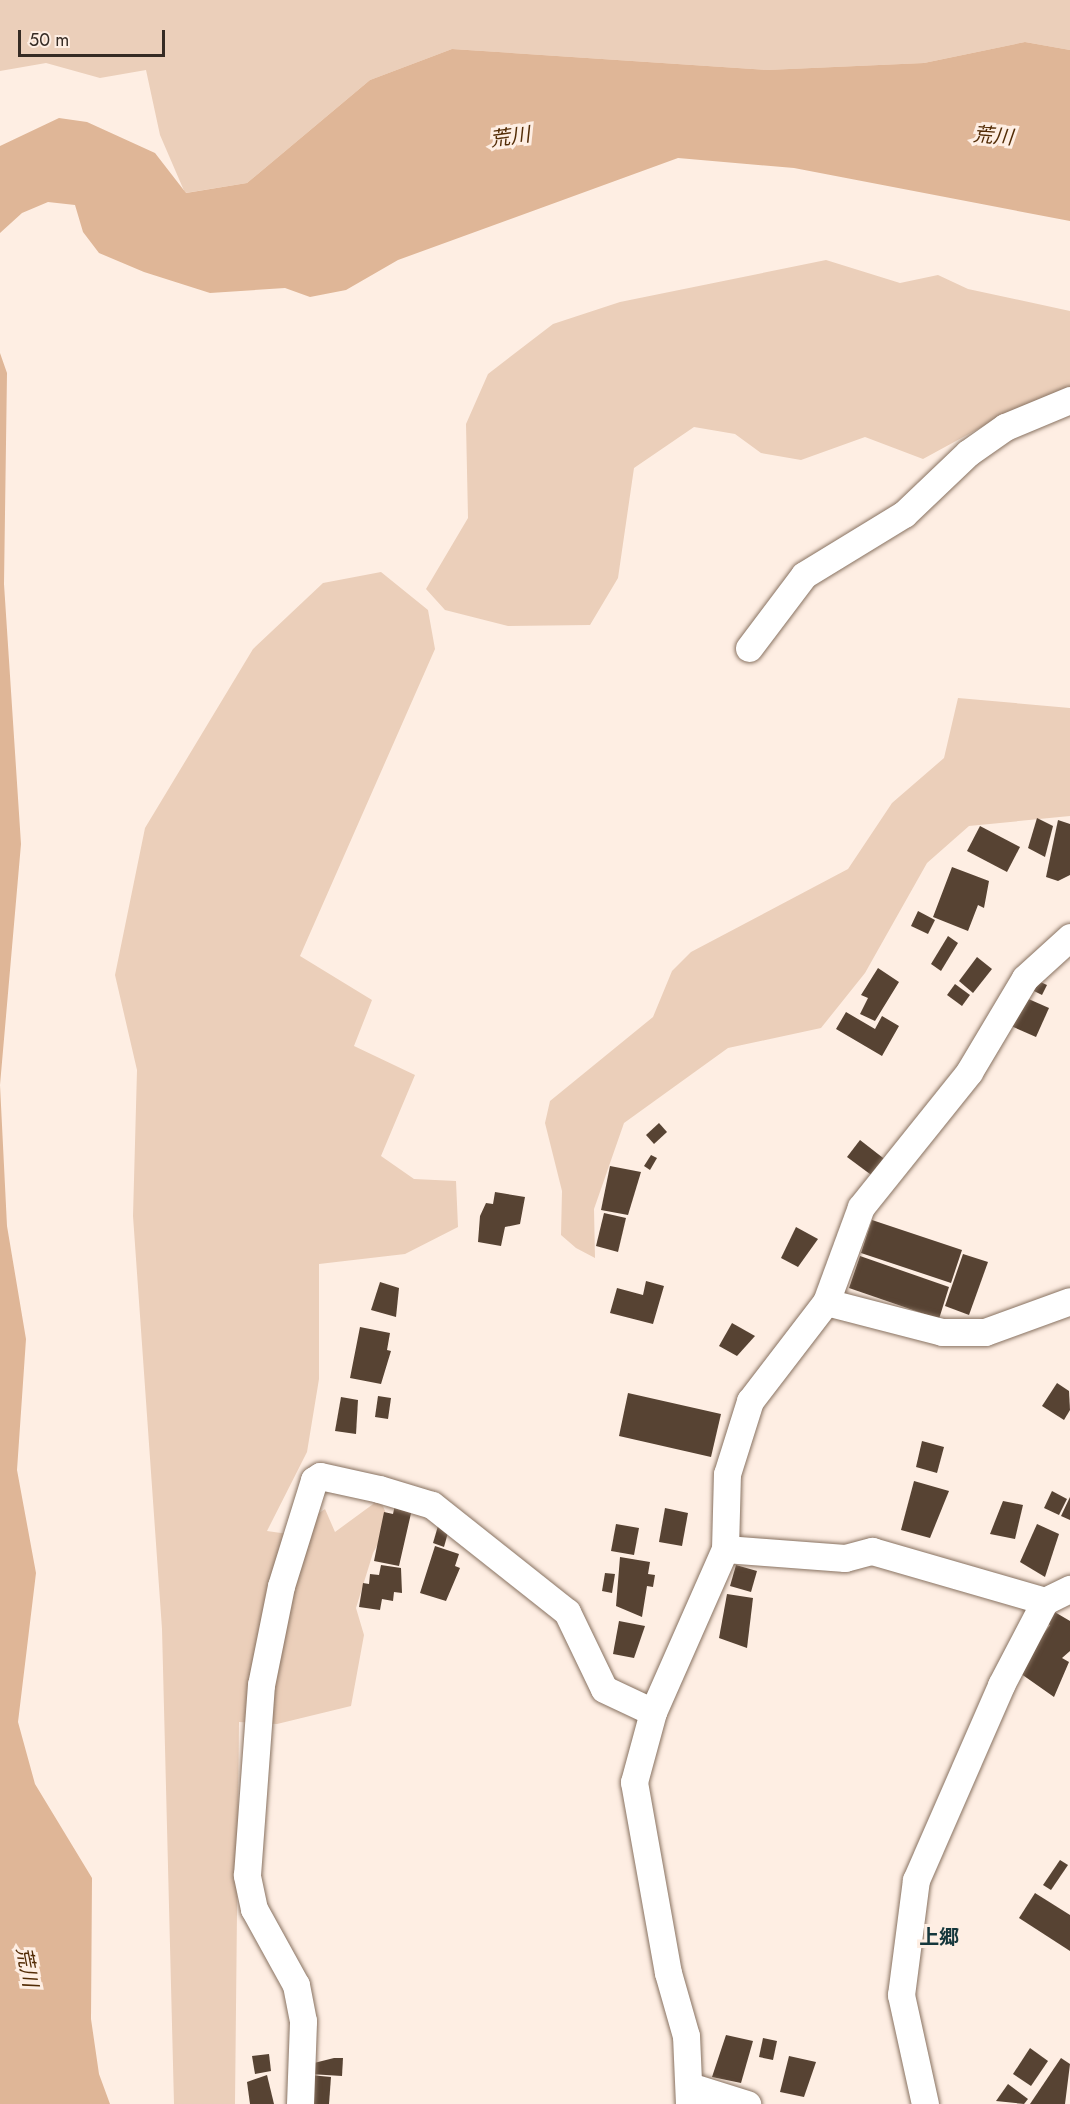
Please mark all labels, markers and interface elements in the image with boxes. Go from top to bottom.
scale bar [21,18,168,56]
text: 50 m [29,27,69,53]
water label: 荒川 [489,122,531,152]
water label: 荒川 [972,122,1014,150]
district label: 上郷 [919,1925,959,1949]
water label: 荒川 [11,1945,43,1989]

